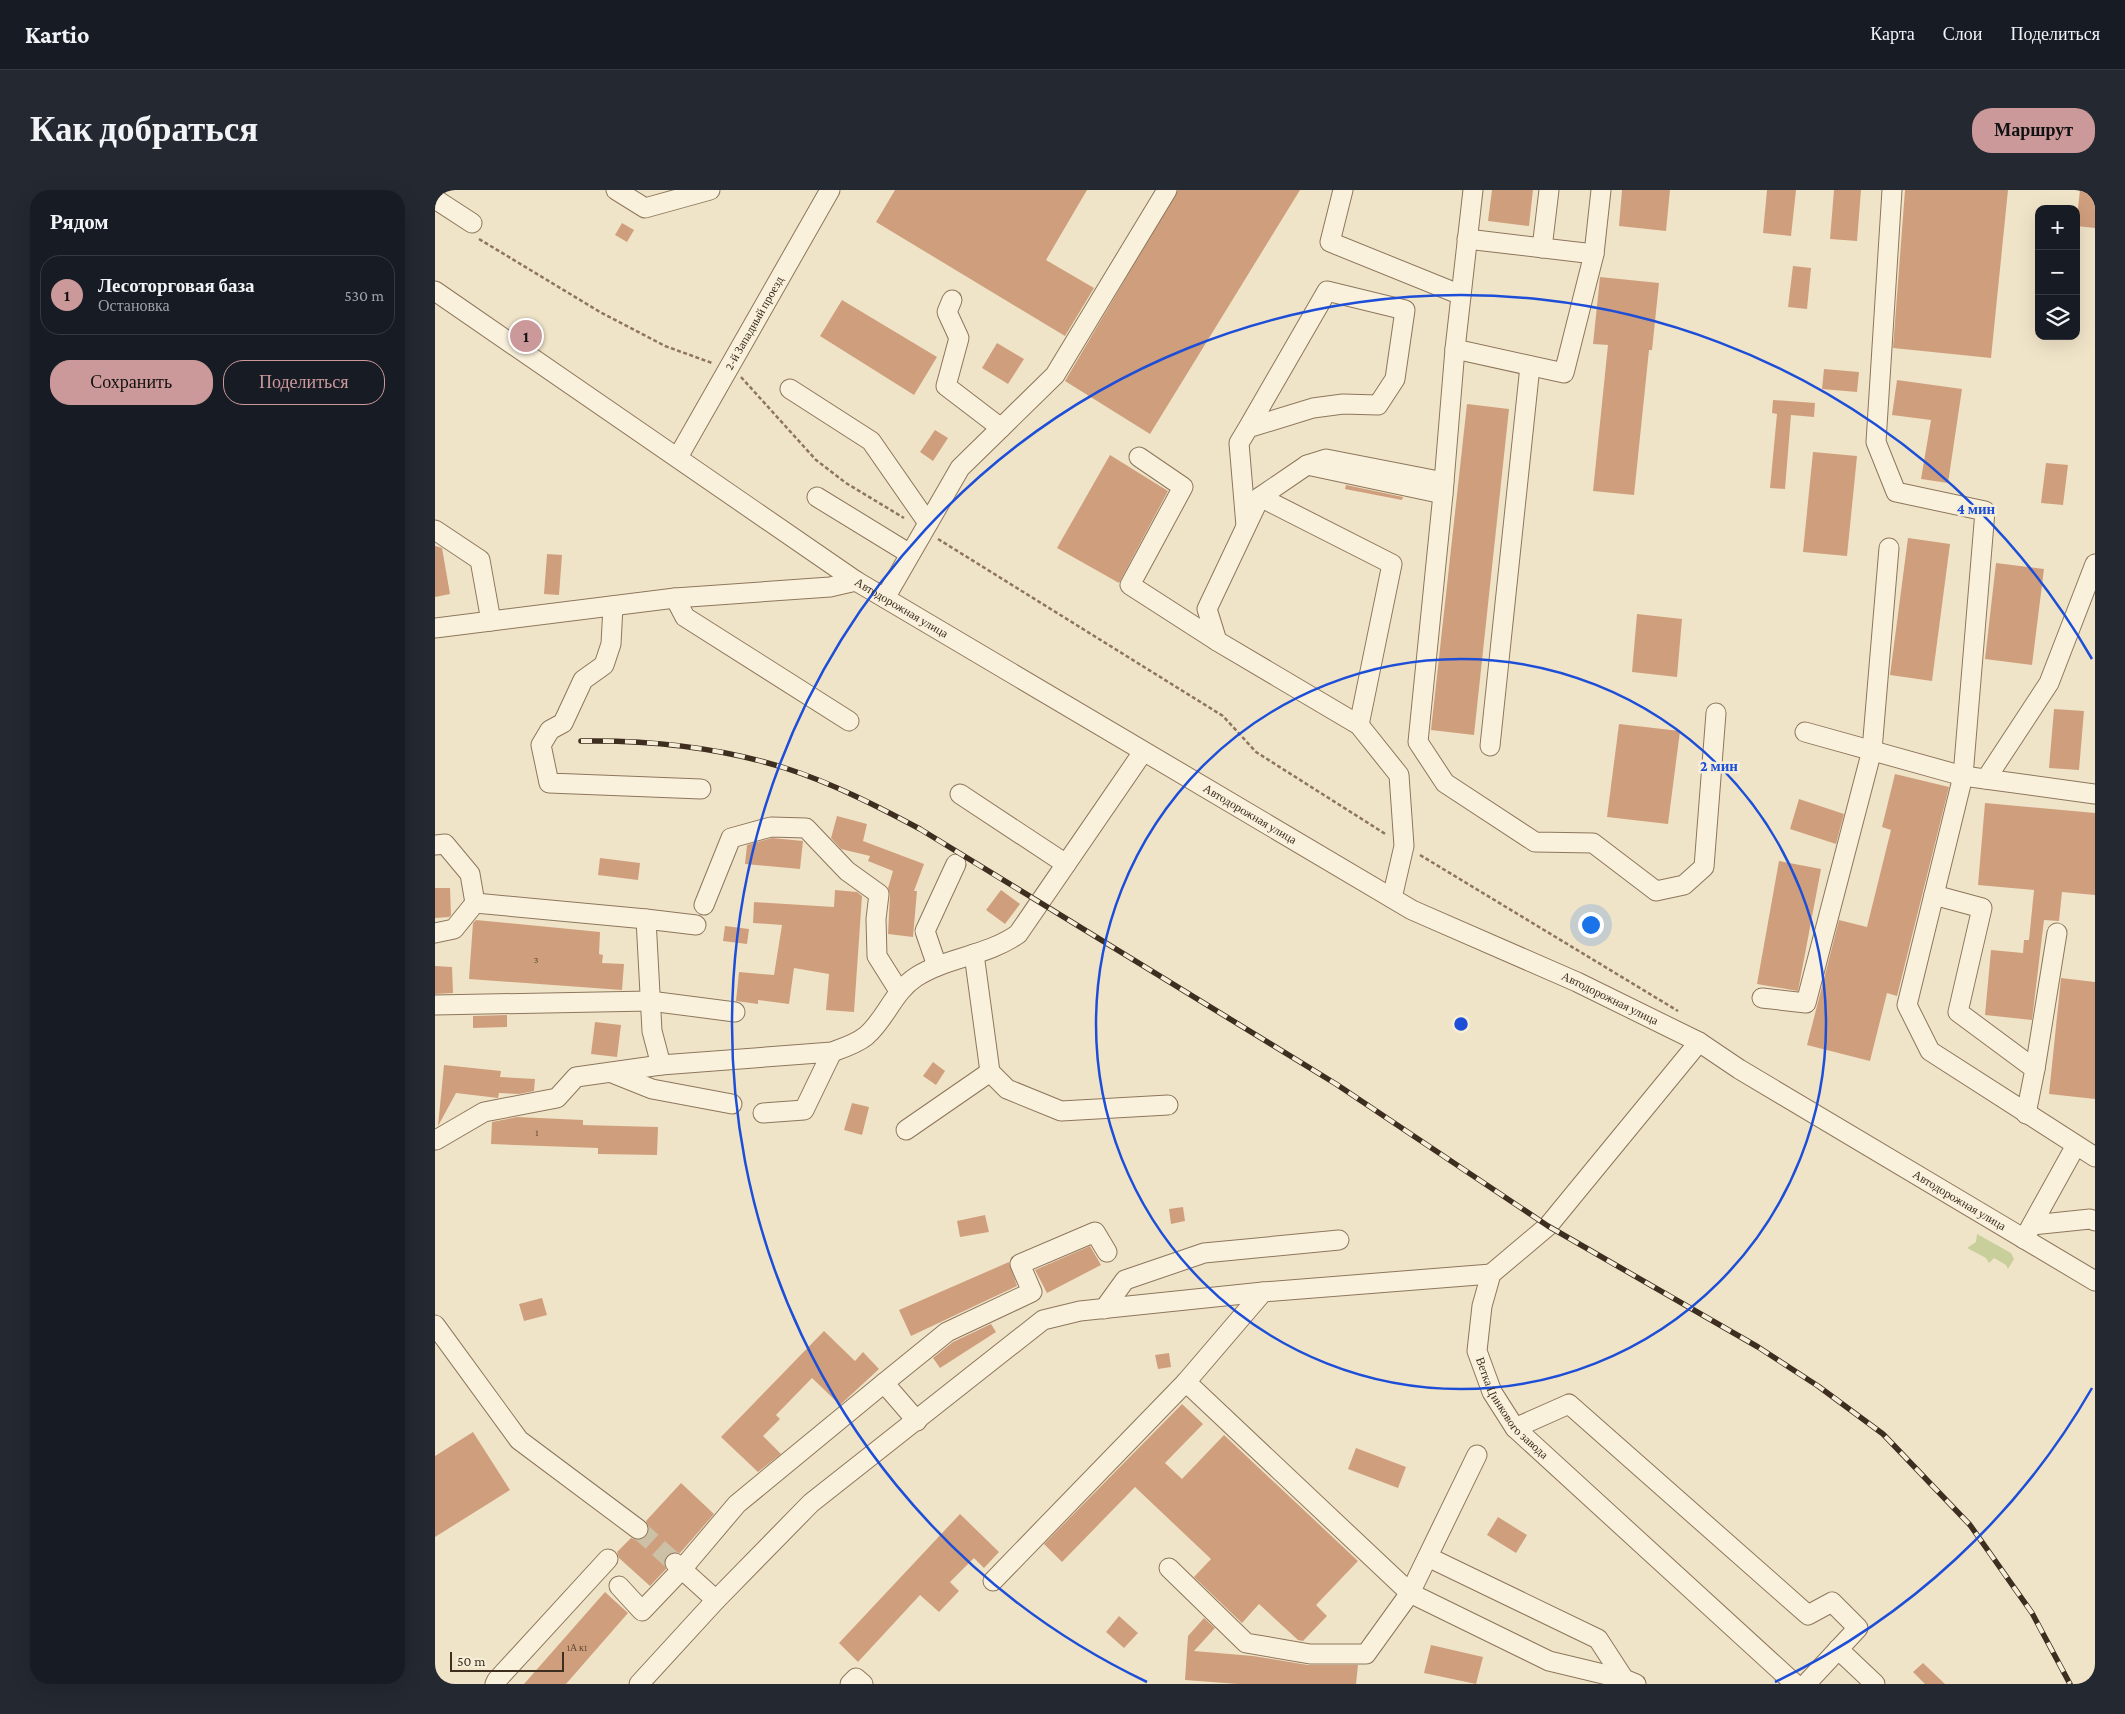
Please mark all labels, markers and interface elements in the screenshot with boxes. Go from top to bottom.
text: Kartio [25,21,90,48]
text: Карта [1870,24,1915,44]
text: Слои [1943,24,1982,44]
text: Поделиться [2010,24,2100,44]
button: Маршрут [1972,108,2095,153]
text: Как добраться [30,110,258,149]
map controls [2035,205,2080,340]
button: + [2035,205,2080,250]
text: Рядом [50,210,109,234]
button: − [2035,250,2080,295]
street label: 2-й Западный проезд [722,274,786,373]
text: Лесоторговая база [98,275,255,296]
text: 1 [64,287,70,304]
text: 530 m [344,287,384,304]
button: layers [2035,295,2080,340]
text: Остановка [98,297,170,314]
pin: 1 [510,317,542,355]
button: Сохранить [50,360,213,405]
button: Поделиться [223,360,385,405]
text: 4 мин [1957,501,1996,517]
street label: Автодорожная улица [852,575,951,641]
text: 2 мин [1700,758,1738,774]
street label: Автодорожная улица [1201,781,1300,848]
your location [1578,912,1604,938]
house number: 3 [534,954,539,965]
street label: Автодорожная улица [1559,969,1661,1028]
centre of rings [1452,1015,1470,1033]
house number: 1 [535,1127,539,1138]
street label: Автодорожная улица [1910,1167,2009,1234]
street label: Ветка Цинкового завода [1473,1355,1552,1462]
house number: 1А к1 [567,1642,587,1653]
scale bar [450,1649,564,1672]
text: 50 m [457,1653,485,1669]

